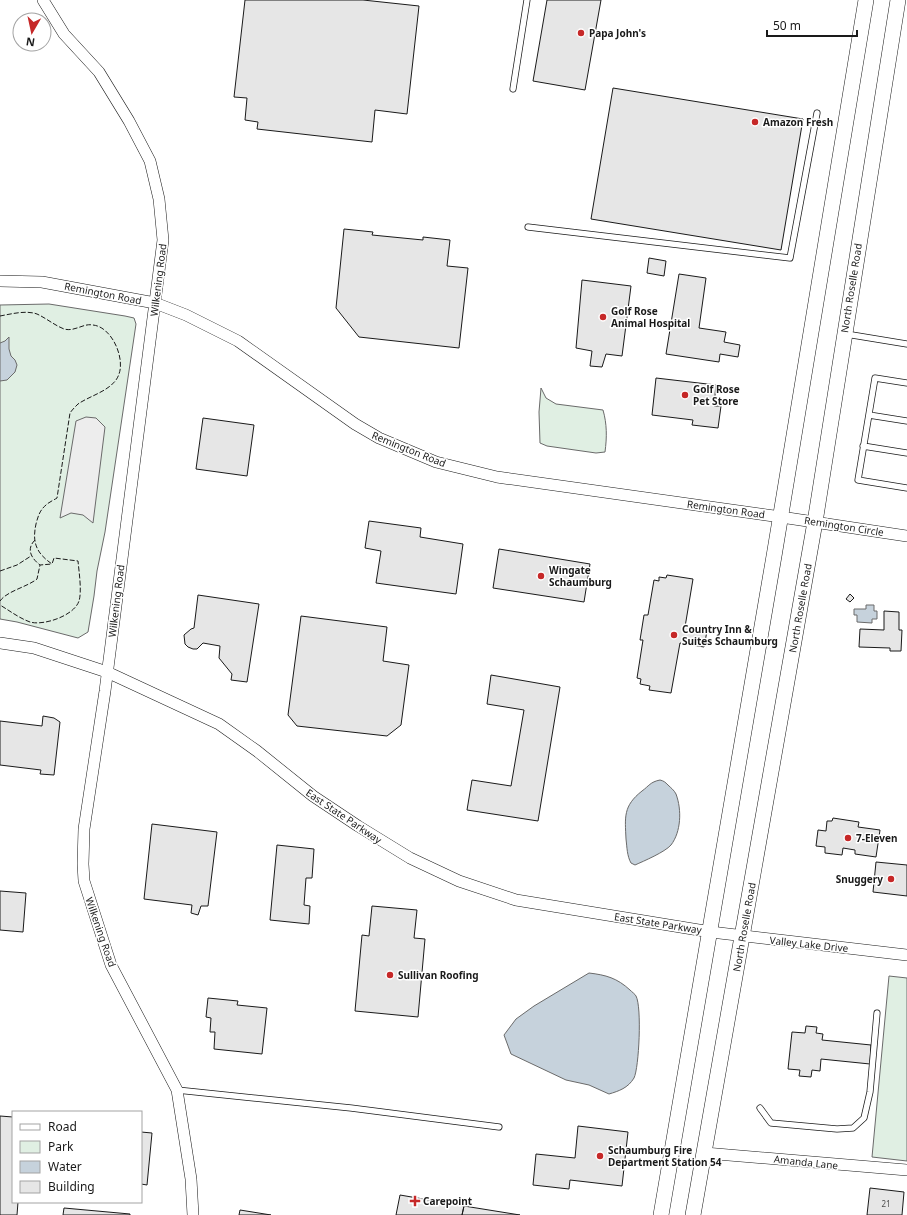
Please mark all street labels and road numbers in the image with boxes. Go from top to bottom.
street label: North Roselle Road [837,242,865,334]
street label: Wilkening Road [147,243,169,317]
street label: Remington Road [63,279,143,307]
street label: Remington Road [370,428,448,470]
street label: Remington Road [686,497,766,521]
street label: Remington Circle [803,513,885,539]
street label: North Roselle Road [785,562,815,654]
street label: Wilkening Road [105,564,127,638]
street label: East State Parkway [303,785,385,847]
street label: North Roselle Road [729,881,759,973]
street label: Wilkening Road [82,895,120,969]
street label: East State Parkway [613,909,704,937]
street label: Valley Lake Drive [769,933,849,955]
street label: Amanda Lane [773,1152,839,1172]

